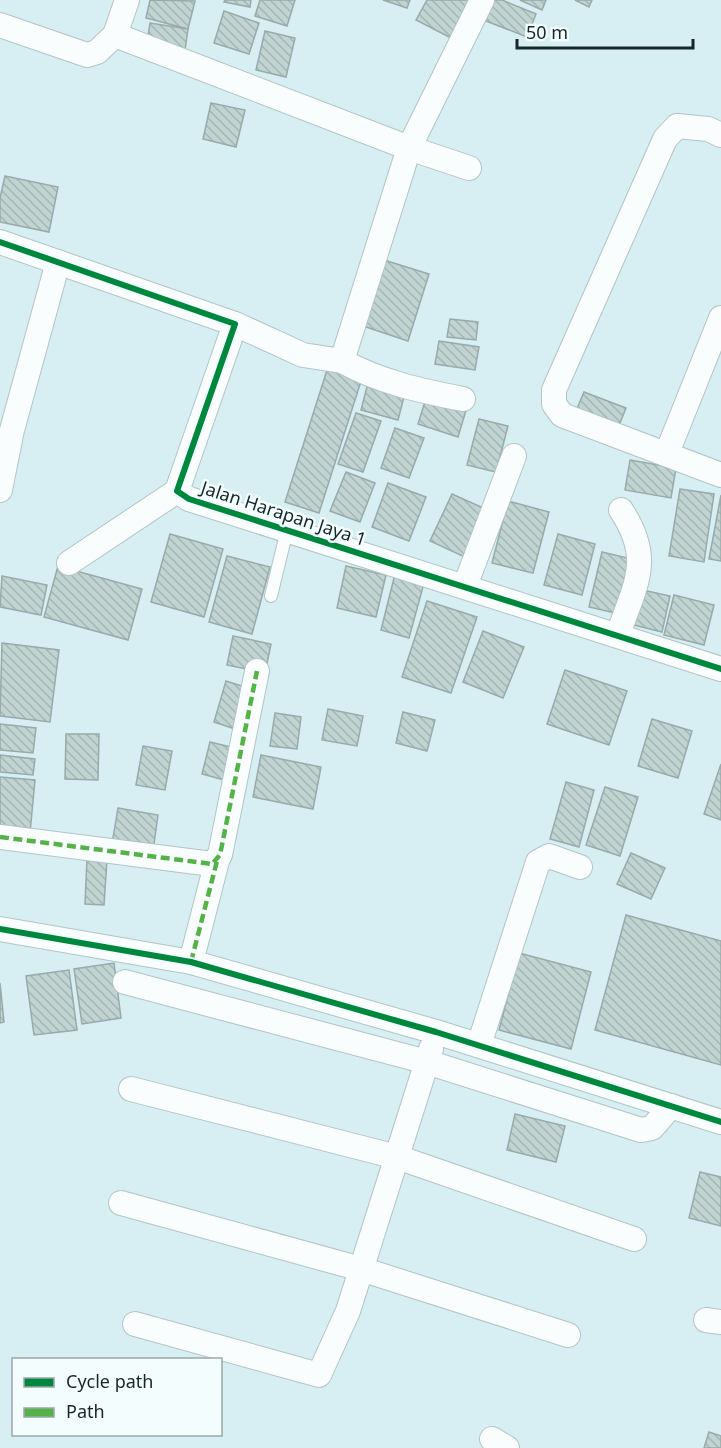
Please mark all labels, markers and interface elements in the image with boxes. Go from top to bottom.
scale bar [517,12,692,50]
text: 50 m [526,20,568,44]
street label: Jalan Harapan Jaya 1 [196,474,370,551]
legend [12,1358,222,1436]
text: Cycle path [66,1369,153,1393]
text: Path [66,1399,105,1423]

